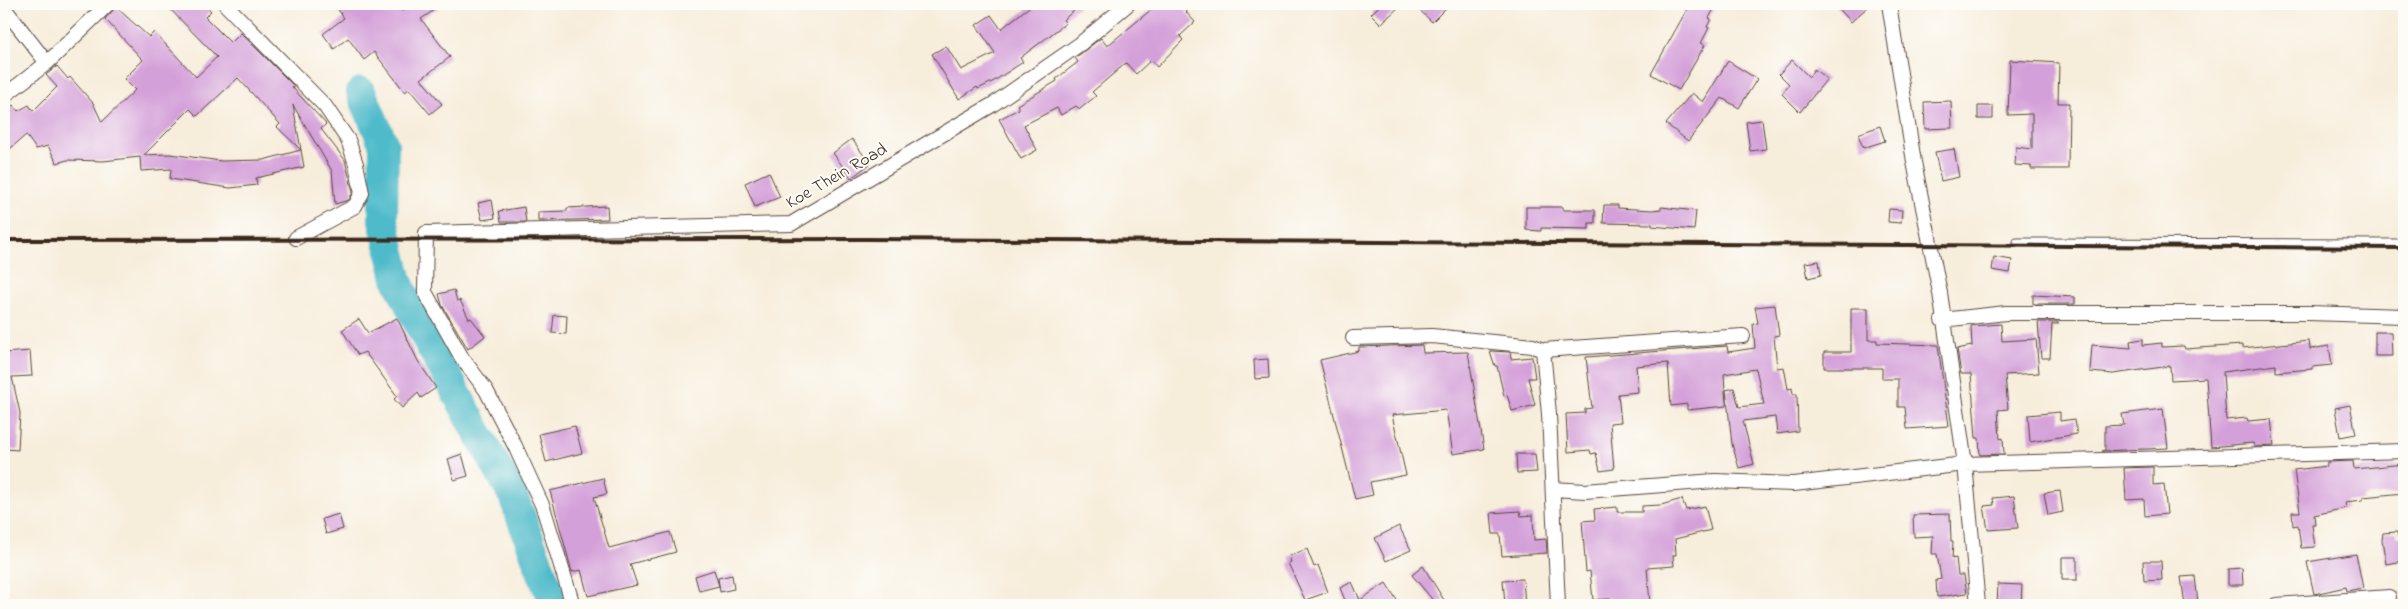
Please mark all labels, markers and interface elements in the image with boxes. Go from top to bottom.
street label: Koe Thein Road [781,137,893,216]

